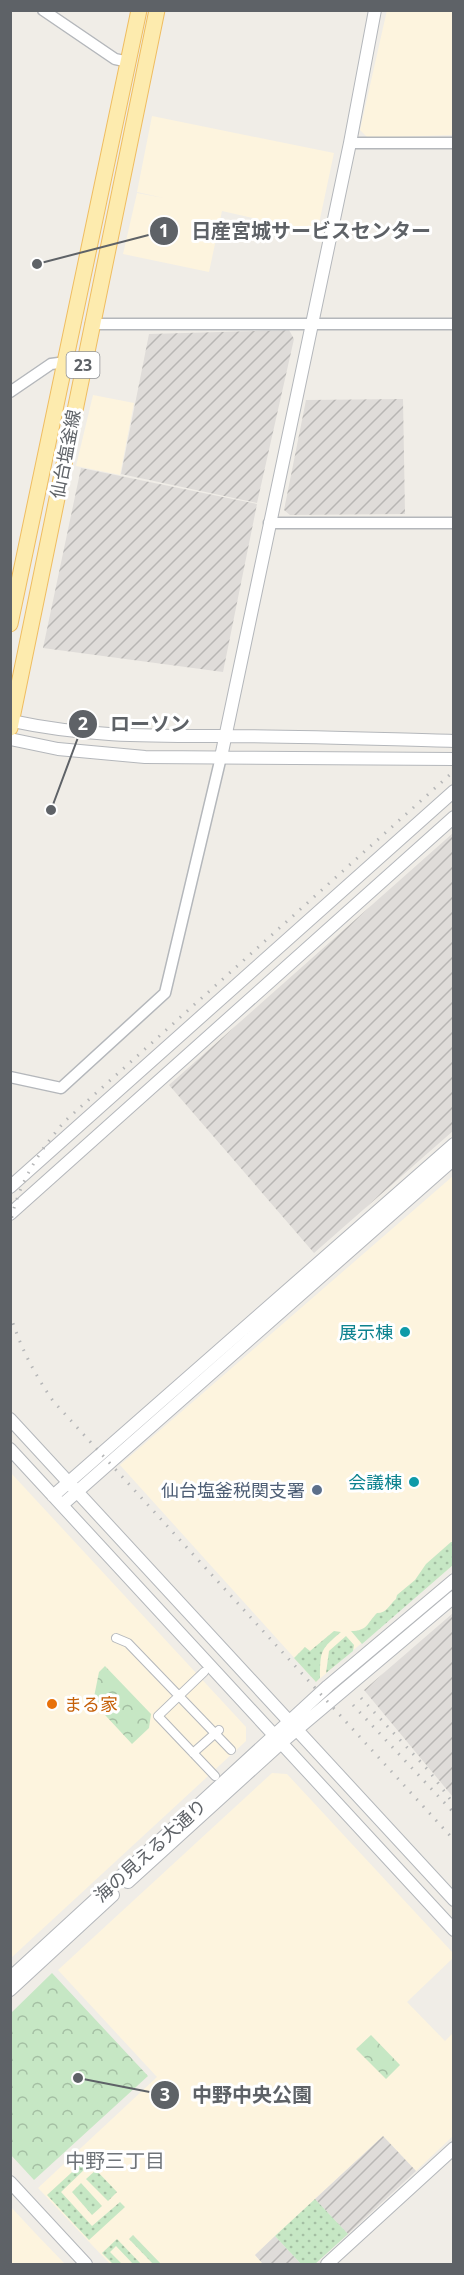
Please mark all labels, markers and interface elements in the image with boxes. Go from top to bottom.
callout: 日産宮城サービスセンター [149,212,443,250]
text: 日産宮城サービスセンター [191,217,431,244]
text: 1 [159,218,169,242]
road number: 23 [66,352,100,378]
street label: 仙台塩釜線 [45,408,85,500]
callout: ローソン [68,705,202,743]
text: ローソン [110,710,190,737]
text: 2 [78,711,88,735]
place label: 展示棟 [339,1320,393,1344]
marker: 展示棟 [398,1325,412,1339]
place label: 会議棟 [348,1470,402,1494]
marker: 会議棟 [407,1475,421,1489]
place label: 仙台塩釜税関支署 [161,1478,305,1502]
marker: 仙台塩釜税関支署 [310,1483,324,1497]
place label: まる家 [64,1692,118,1716]
marker: まる家 [45,1697,59,1711]
street label: 海の見える大通り [89,1793,211,1907]
callout: 中野中央公園 [150,2076,324,2114]
text: 中野中央公園 [192,2081,312,2108]
text: 3 [160,2082,170,2106]
district label: 中野三丁目 [65,2147,165,2174]

